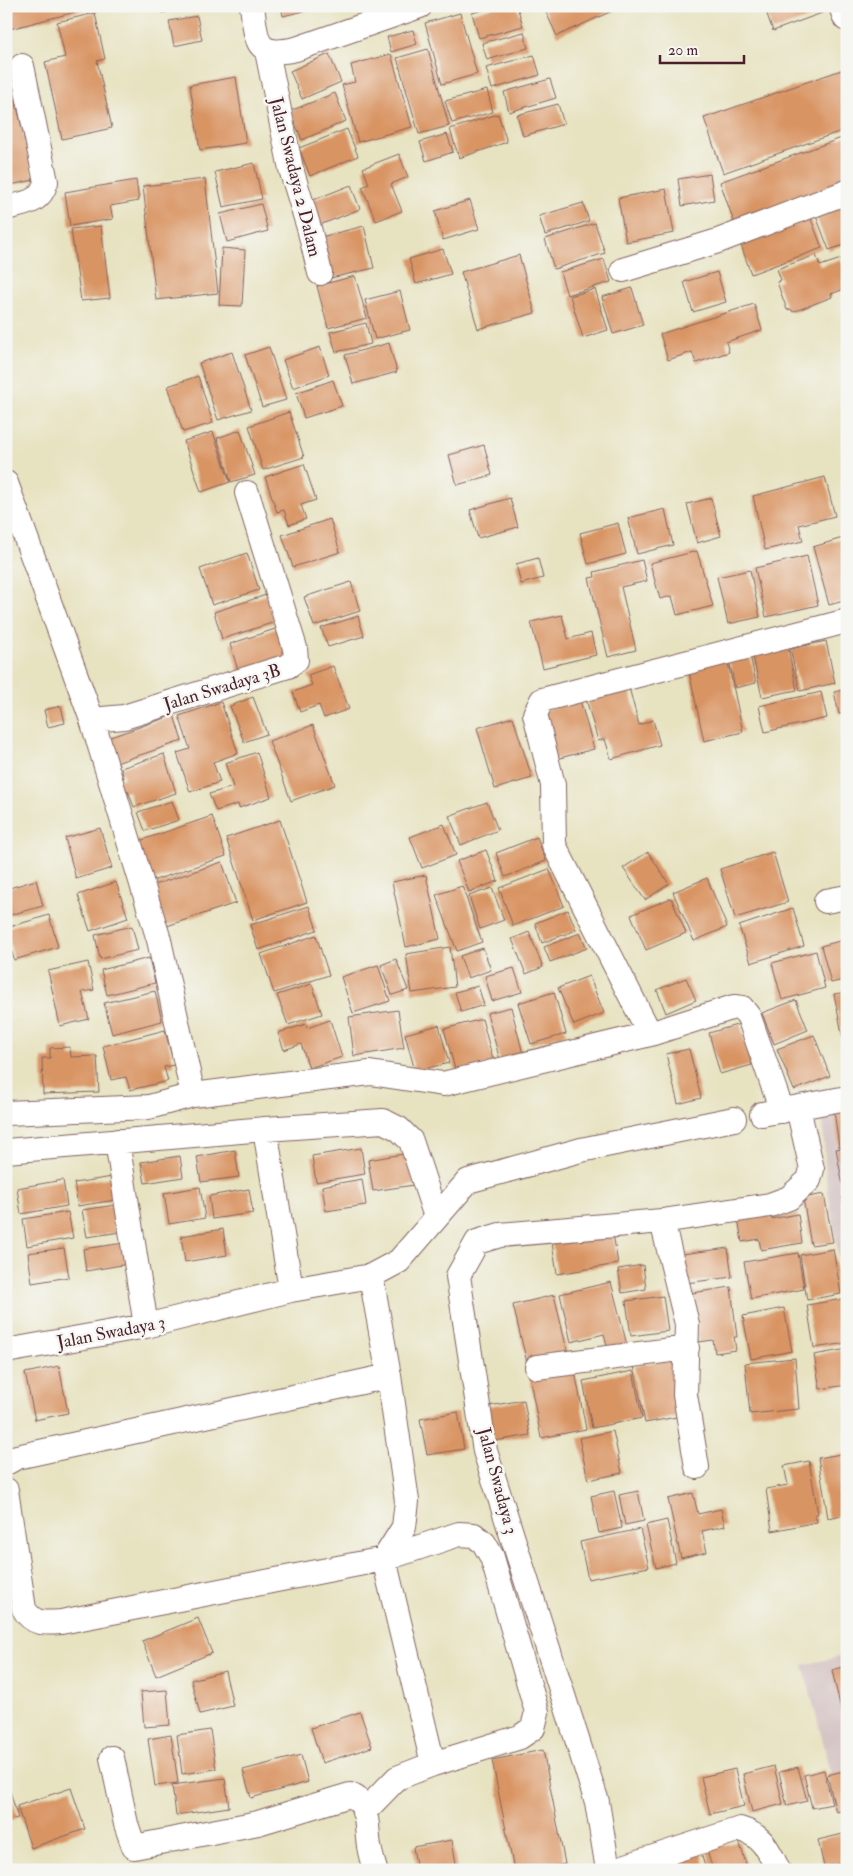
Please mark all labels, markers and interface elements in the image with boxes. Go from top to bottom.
scale bar [660,32,744,64]
text: 20 m [668,41,698,60]
street label: Jalan Swadaya 2 Dalam [264,94,326,259]
street label: Jalan Swadaya 3B [160,659,284,717]
street label: Jalan Swadaya 3 [54,1311,167,1354]
street label: Jalan Swadaya 3 [472,1424,523,1537]

